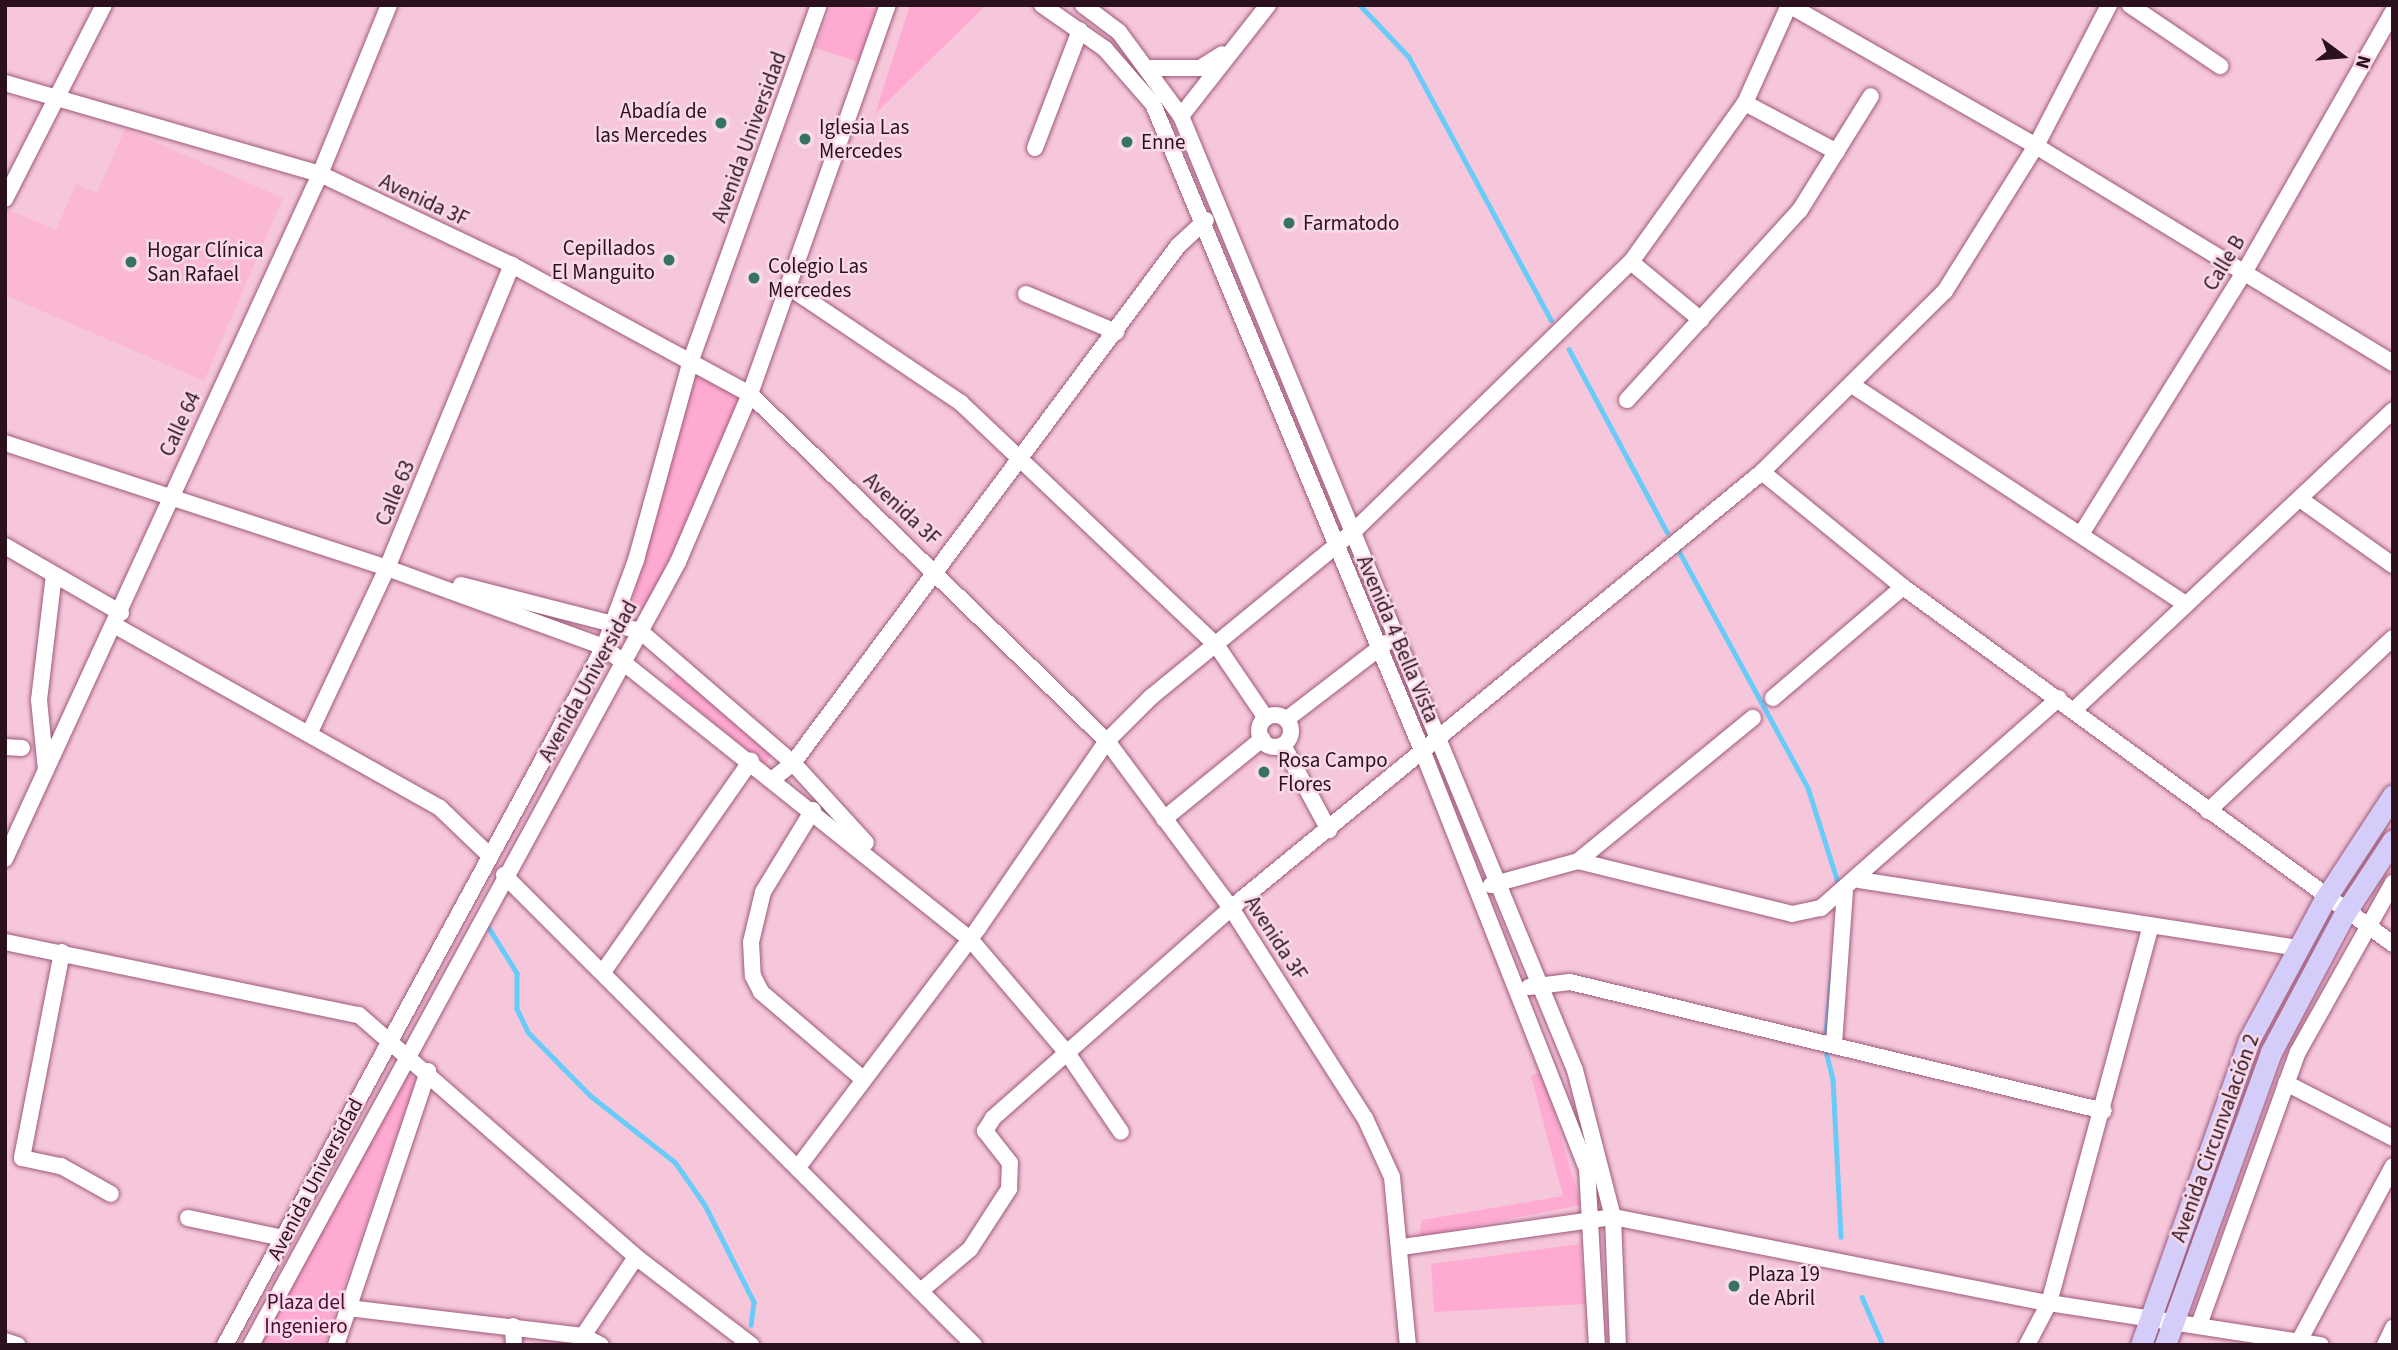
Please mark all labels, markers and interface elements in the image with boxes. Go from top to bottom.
north arrow [2307,21,2377,91]
street label: Avenida Universidad [706,48,792,226]
text: N [2348,52,2377,72]
place label: Abadía de las Mercedes [595,98,707,148]
place label: Iglesia Las Mercedes [819,114,909,164]
marker: Abadía de las Mercedes [713,115,729,131]
place label: Enne [1141,129,1185,155]
marker: Iglesia Las Mercedes [797,131,813,147]
marker: Enne [1119,134,1135,150]
street label: Avenida 3F [375,168,473,232]
place label: Farmatodo [1303,210,1399,236]
marker: Farmatodo [1281,215,1297,231]
street label: Calle B [2198,231,2250,295]
place label: Cepillados El Manguito [552,235,655,285]
place label: Hogar Clínica San Rafael [147,237,264,287]
marker: Hogar Clínica San Rafael [121,252,141,272]
marker: Cepillados El Manguito [661,252,677,268]
place label: Colegio Las Mercedes [768,253,868,303]
marker: Colegio Las Mercedes [746,270,762,286]
street label: Calle 64 [154,388,206,460]
street label: Calle 63 [370,456,420,530]
street label: Avenida 3F [859,467,945,551]
street label: Avenida 4 Bella Vista [1351,552,1445,726]
street label: Avenida Universidad [533,596,643,766]
place label: Rosa Campo Flores [1278,747,1388,797]
marker: Rosa Campo Flores [1256,764,1272,780]
street label: Avenida 3F [1239,891,1313,985]
street label: Avenida Circunvalación 2 [2166,1031,2264,1245]
street label: Avenida Universidad [262,1094,368,1264]
place label: Plaza 19 de Abril [1748,1261,1820,1311]
marker: Plaza 19 de Abril [1726,1278,1742,1294]
park label: Plaza del Ingeniero [264,1289,348,1339]

